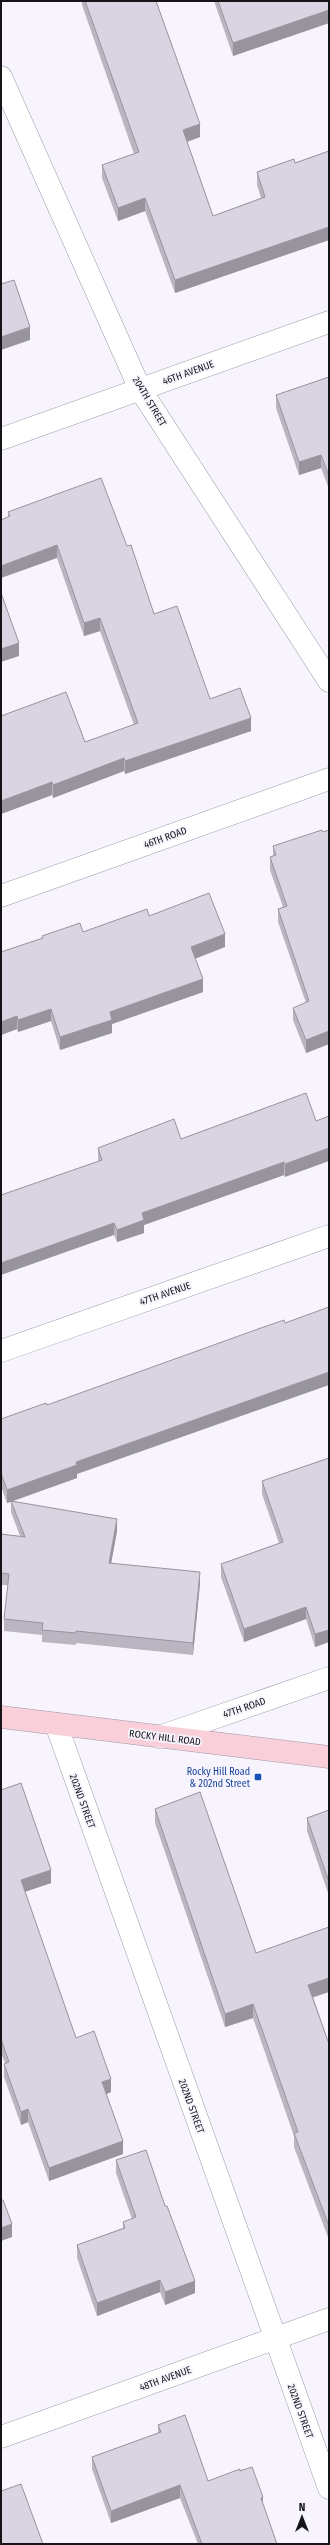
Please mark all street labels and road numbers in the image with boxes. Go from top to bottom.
street label: 46TH AVENUE [161,358,216,388]
street label: 204TH STREET [130,374,169,429]
street label: 46TH ROAD [142,825,189,851]
street label: 47TH AVENUE [138,1279,193,1308]
street label: 47TH ROAD [221,1695,267,1721]
street label: ROCKY HILL ROAD [128,1728,201,1748]
street label: 202ND STREET [67,1773,98,1831]
street label: 202ND STREET [176,2078,207,2136]
street label: 48TH AVENUE [138,2364,193,2394]
street label: 202ND STREET [285,2383,316,2441]

